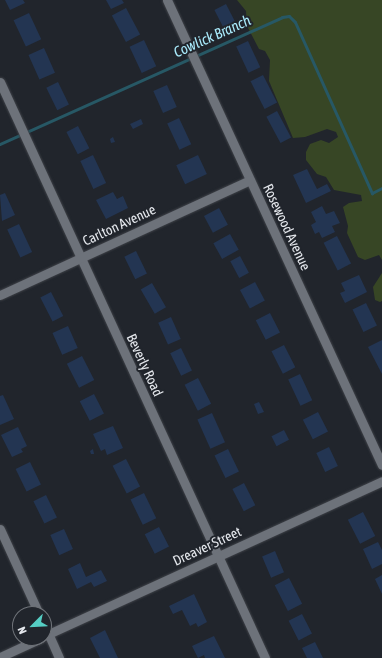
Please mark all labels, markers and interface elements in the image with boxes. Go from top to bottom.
water label: Cowlick Branch [171,11,253,61]
street label: Rosewood Avenue [260,181,314,273]
street label: Carlton Avenue [80,201,158,249]
street label: Beverly Road [123,331,167,399]
street label: Dreaver Street [170,523,244,569]
north arrow [12,606,52,646]
text: N [15,625,29,636]

